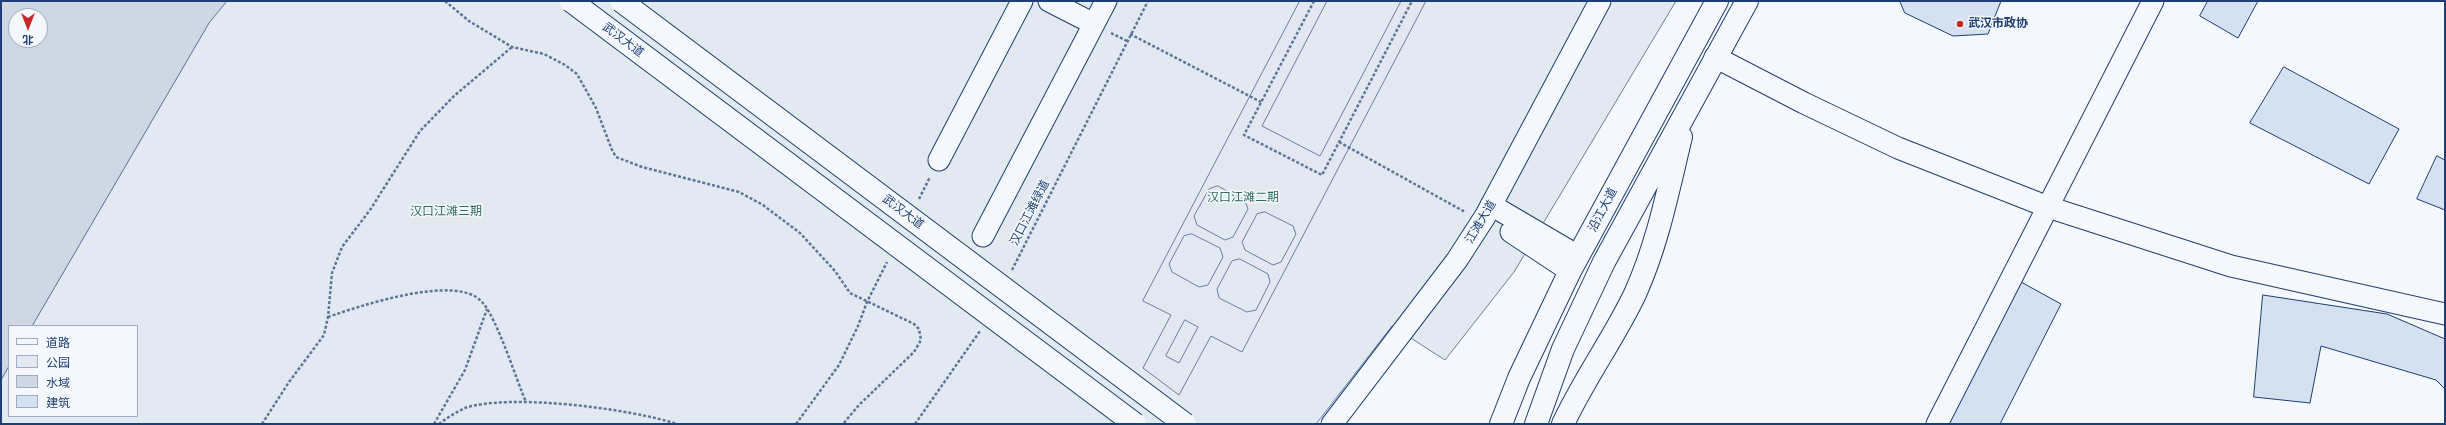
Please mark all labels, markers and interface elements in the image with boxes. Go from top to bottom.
north arrow [8,8,48,48]
place label: 武汉市政协 [1968,17,2028,31]
marker: 武汉市政协 [1955,19,1965,29]
street label: 武汉大道 [599,20,647,60]
text: 北 [23,33,34,46]
street label: 汉口江滩绿道 [1007,178,1053,248]
street label: 沿江大道 [1585,185,1621,235]
park label: 汉口江滩二期 [1207,191,1279,205]
street label: 武汉大道 [879,192,927,232]
street label: 江滩大道 [1462,198,1500,246]
park label: 汉口江滩三期 [410,205,482,219]
legend [8,325,138,417]
text: 道路 [46,336,70,350]
text: 公园 [46,356,70,370]
text: 水域 [46,376,70,390]
text: 建筑 [46,396,70,410]

